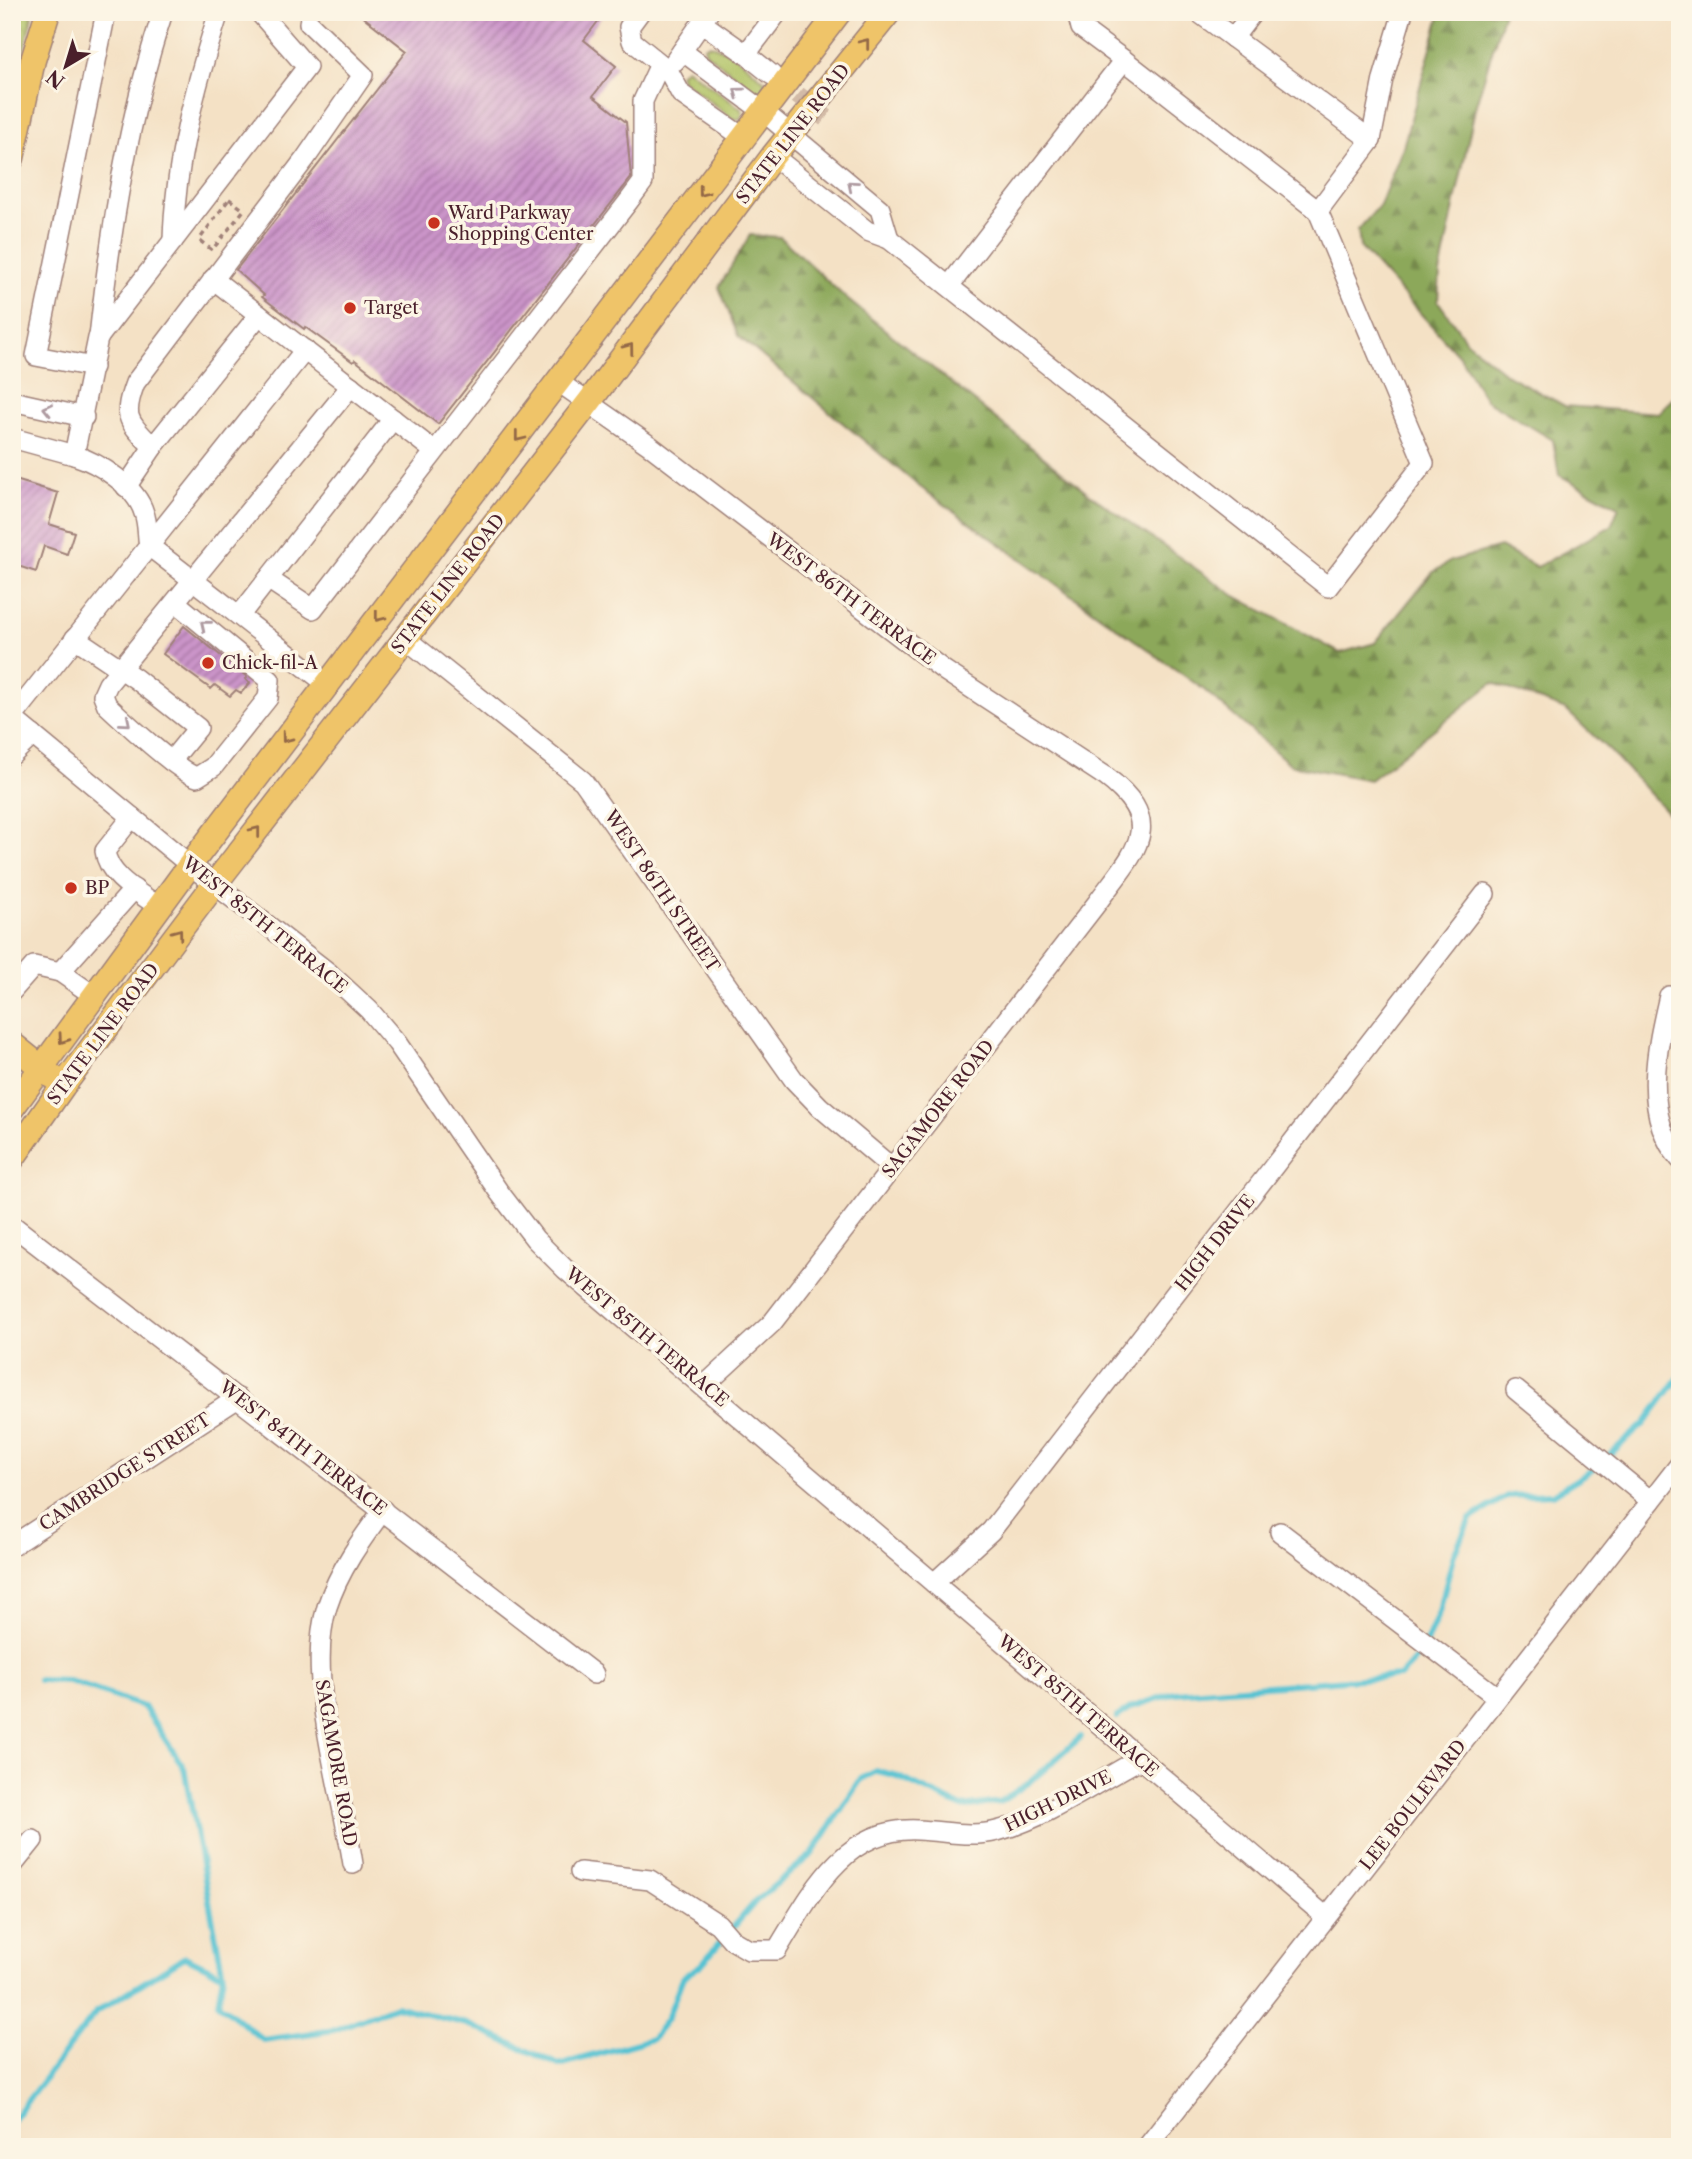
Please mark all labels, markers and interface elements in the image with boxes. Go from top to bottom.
north arrow [32,32,102,102]
one-way arrow [856,38,869,50]
street label: STATE LINE ROAD [732,60,854,208]
text: N [42,65,69,93]
one-way arrow [733,88,746,101]
one-way arrow [847,181,860,193]
one-way arrow [699,185,712,197]
place label: Ward Parkway Shopping Center [447,202,594,245]
marker: Ward Parkway Shopping Center [426,215,442,231]
place label: Target [364,297,419,319]
marker: Target [342,300,358,316]
one-way arrow [621,343,634,356]
one-way arrow [42,403,54,418]
one-way arrow [514,429,527,442]
street label: STATE LINE ROAD [387,510,509,658]
street label: WEST 86TH TERRACE [761,528,940,670]
one-way arrow [375,609,388,621]
one-way arrow [201,621,213,634]
place label: Chick-fil-A [222,652,319,674]
marker: Chick-fil-A [200,655,216,671]
one-way arrow [119,714,131,727]
one-way arrow [281,731,294,743]
street label: WEST 86TH STREET [599,805,725,977]
one-way arrow [248,826,261,839]
street label: WEST 85TH TERRACE [177,851,352,998]
place label: BP [85,877,110,899]
marker: BP [63,880,79,896]
one-way arrow [170,929,183,941]
street label: STATE LINE ROAD [43,959,163,1109]
one-way arrow [59,1031,71,1044]
street label: SAGAMORE ROAD [877,1036,999,1182]
street label: HIGH DRIVE [1170,1190,1260,1296]
street label: WEST 85TH TERRACE [560,1262,733,1412]
street label: WEST 84TH TERRACE [214,1375,391,1520]
street label: CAMBRIDGE STREET [35,1408,215,1536]
street label: WEST 85TH TERRACE [992,1630,1163,1782]
street label: SAGAMORE ROAD [310,1678,362,1848]
street label: LEE BOULEVARD [1355,1735,1471,1875]
street label: HIGH DRIVE [1001,1766,1115,1836]

